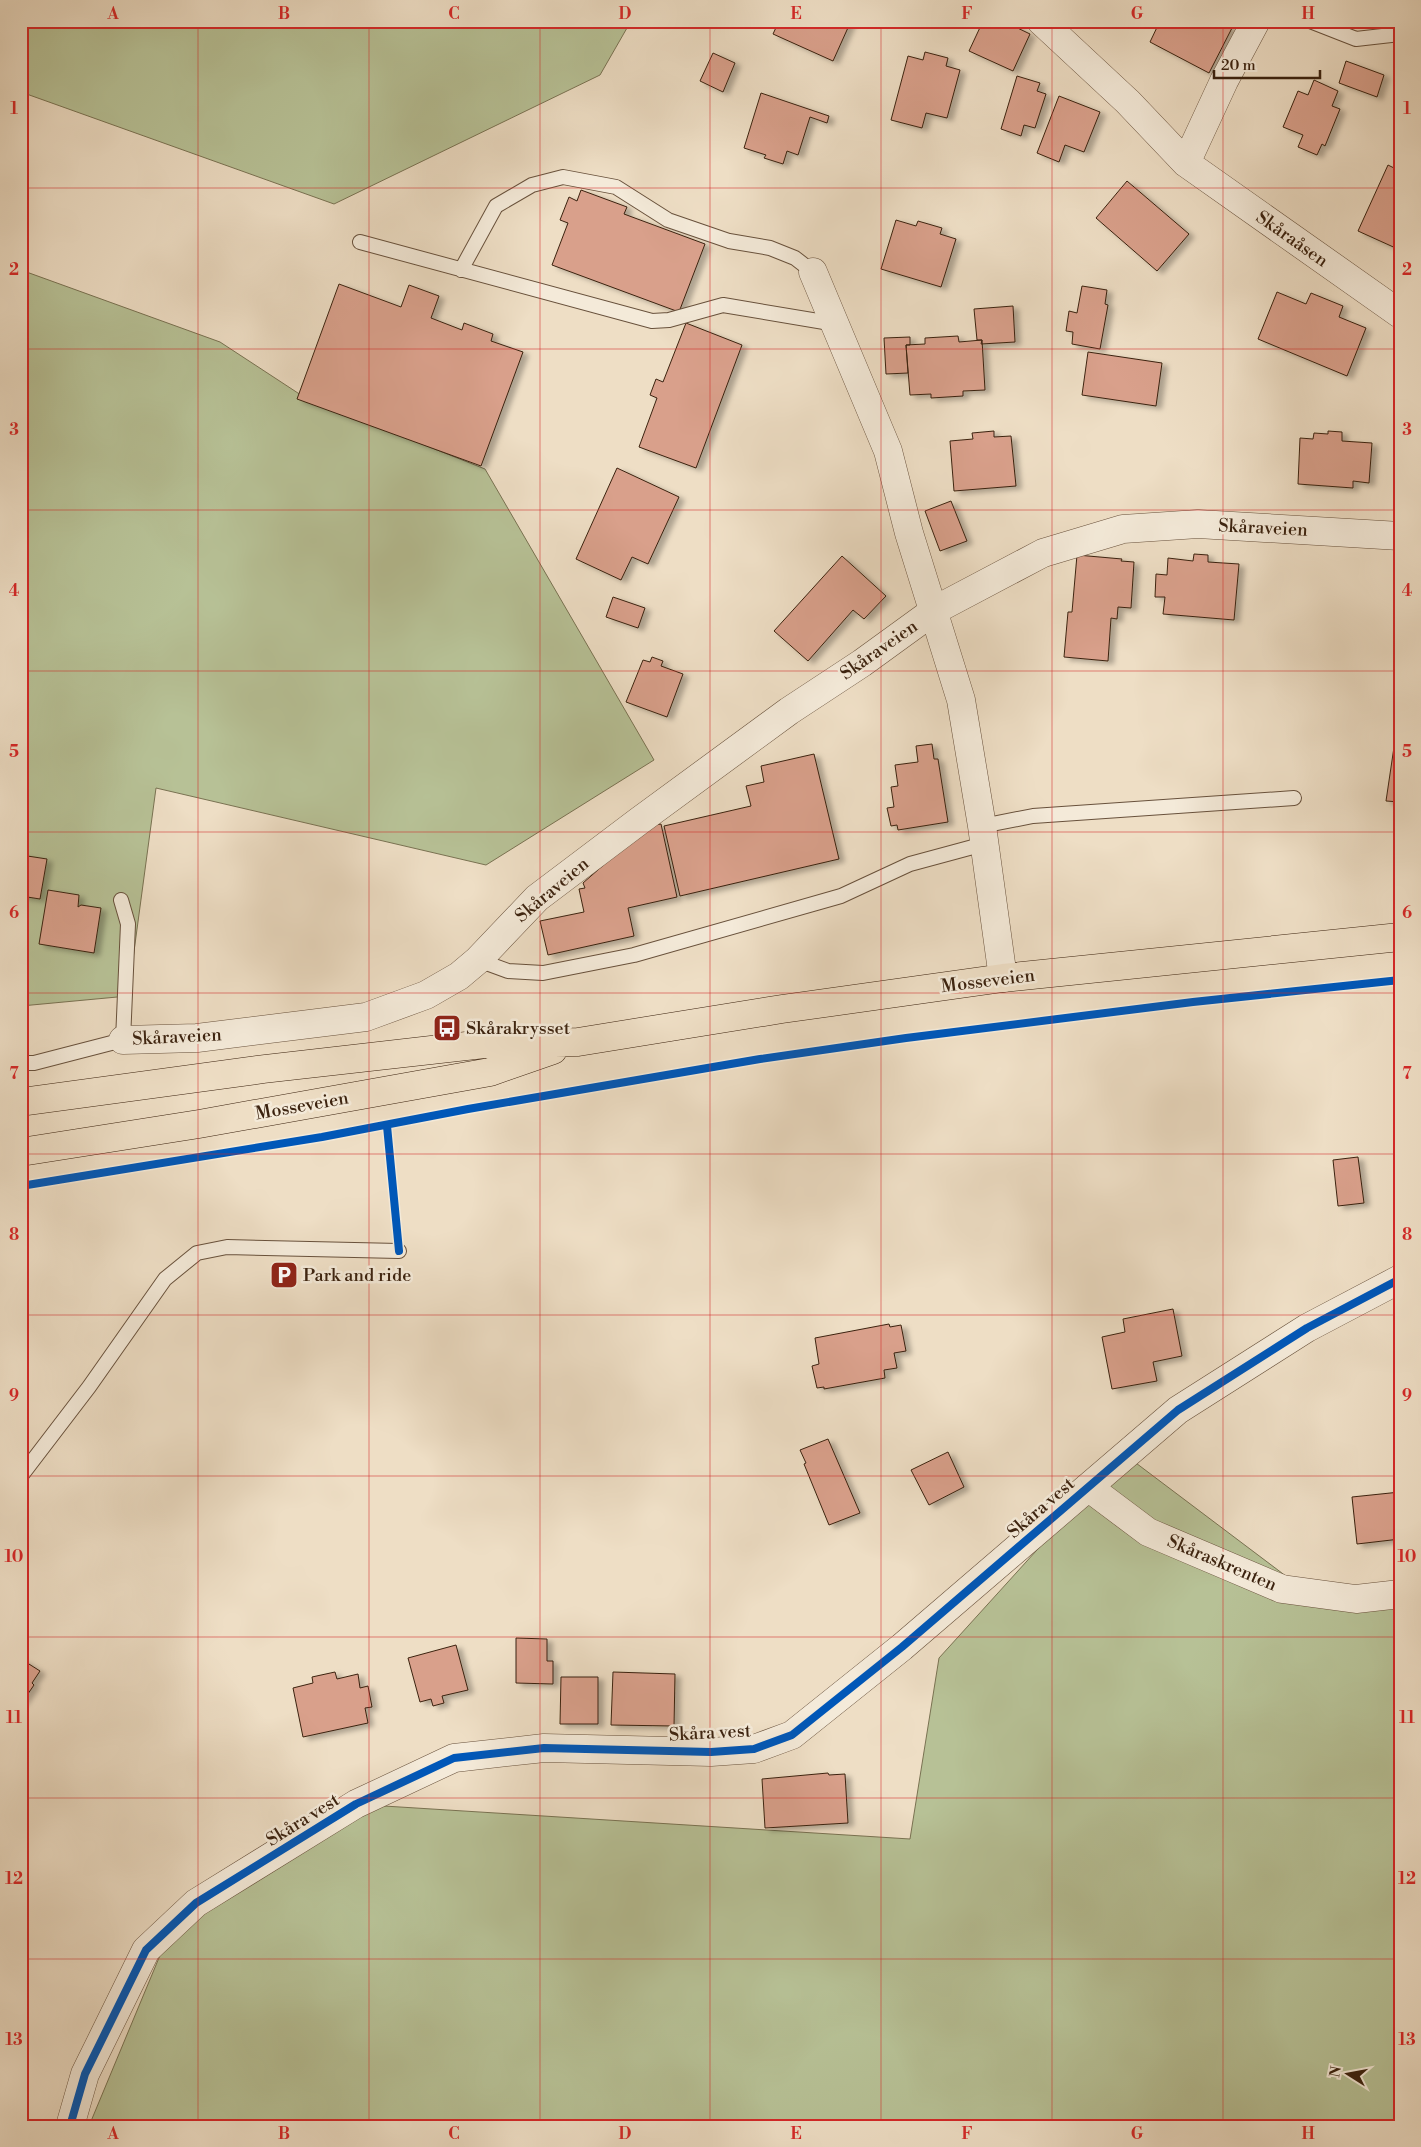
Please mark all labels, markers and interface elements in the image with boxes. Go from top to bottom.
text: A [106,4,119,24]
text: B [278,4,290,24]
text: C [448,4,460,24]
text: D [619,4,632,24]
text: E [790,4,802,24]
text: F [961,4,973,24]
text: G [1131,4,1144,24]
text: H [1301,4,1315,24]
scale bar [1214,48,1320,80]
text: 20 m [1221,56,1256,75]
text: 1 [10,99,18,119]
text: 1 [1403,99,1411,119]
street label: Skåraåsen [1251,206,1333,272]
text: 2 [9,260,19,280]
text: 2 [1402,260,1412,280]
text: 3 [9,420,19,440]
text: 3 [1402,420,1412,440]
street label: Skåraveien [1218,514,1309,542]
text: 4 [9,581,20,601]
text: 4 [1402,581,1413,601]
street label: Skåraveien [836,615,923,685]
text: 5 [9,742,19,762]
text: 5 [1402,742,1412,762]
street label: Skåraveien [510,852,594,928]
text: 6 [9,903,19,923]
text: 6 [1402,903,1412,923]
street label: Mosseveien [940,964,1036,998]
bus stop icon: Skårakrysset [432,1013,462,1043]
place label: Skårakrysset [466,1017,571,1040]
street label: Skåraveien [132,1023,223,1051]
text: 7 [9,1064,19,1084]
text: 7 [1402,1064,1412,1084]
street label: Mosseveien [254,1086,351,1126]
text: 8 [9,1225,19,1245]
text: 8 [1402,1225,1412,1245]
parking icon: Park and ride [269,1260,299,1290]
place label: Park and ride [303,1264,411,1287]
text: 9 [9,1386,19,1406]
text: 9 [1402,1386,1412,1406]
street label: Skåra vest [1002,1472,1080,1544]
street label: Skåraskrenten [1164,1530,1281,1597]
text: 10 [5,1547,23,1567]
text: 10 [1398,1547,1416,1567]
text: 11 [6,1708,22,1728]
text: 11 [1399,1708,1415,1728]
street label: Skåra vest [668,1719,752,1747]
street label: Skåra vest [262,1788,344,1852]
text: 12 [5,1869,23,1889]
text: 12 [1398,1869,1416,1889]
text: 13 [5,2030,23,2050]
text: 13 [1398,2030,1416,2050]
north arrow [1324,2050,1374,2100]
text: N [1326,2065,1346,2079]
text: A [106,2124,119,2144]
text: B [278,2124,290,2144]
text: C [448,2124,460,2144]
text: D [619,2124,632,2144]
text: E [790,2124,802,2144]
text: F [961,2124,973,2144]
text: G [1131,2124,1144,2144]
text: H [1301,2124,1315,2144]

